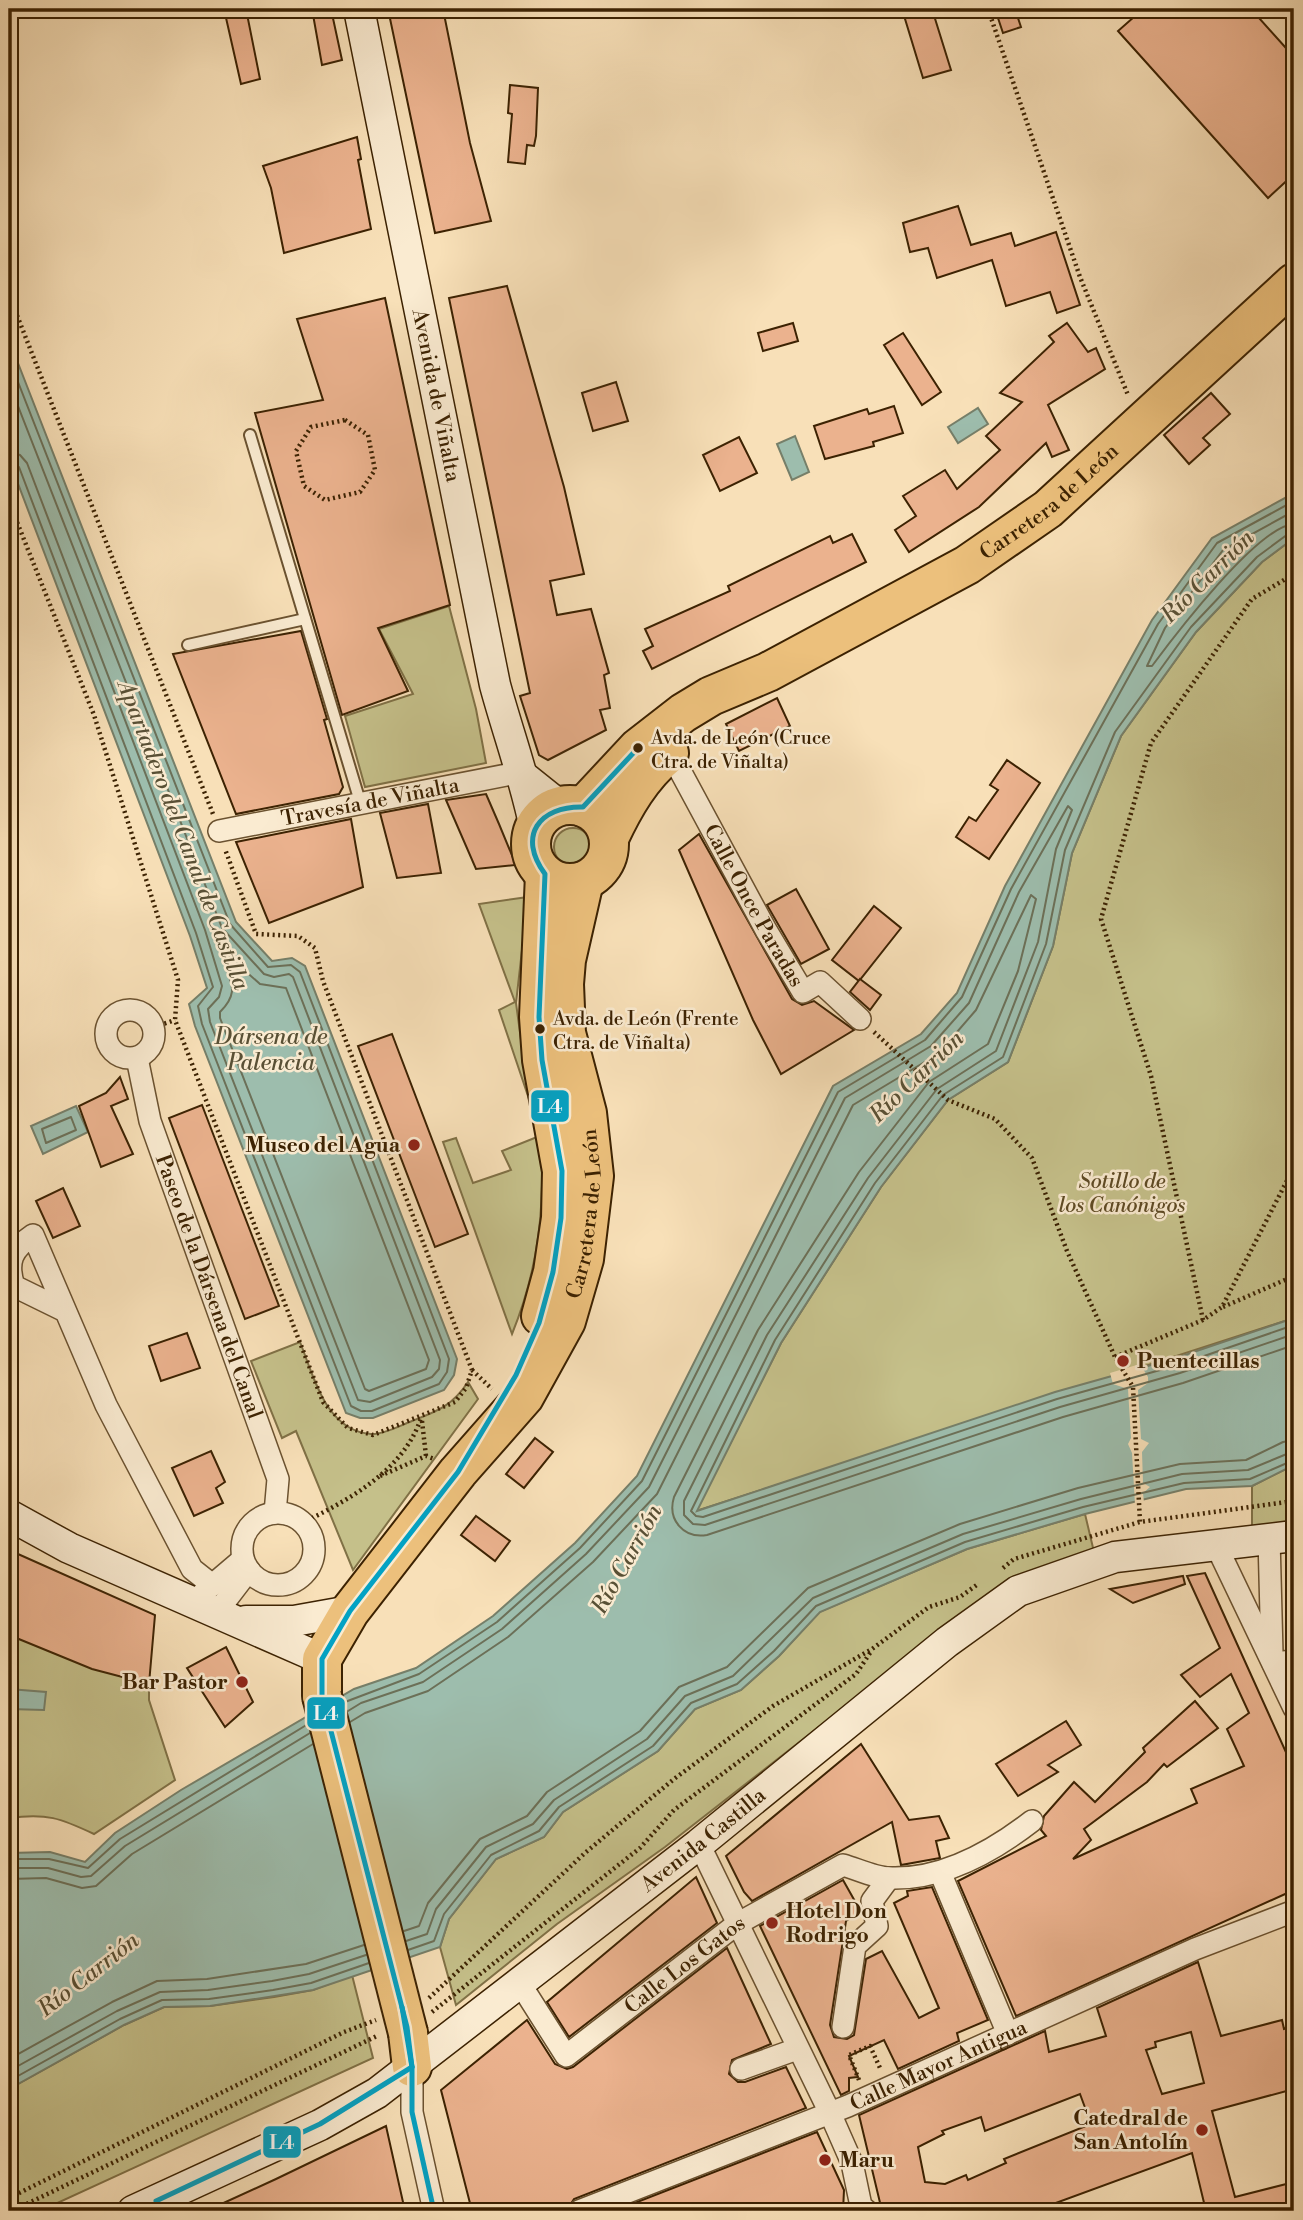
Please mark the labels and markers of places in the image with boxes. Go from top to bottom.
place label: Avda. de León (Cruce Ctra. de Viñalta) [650,726,831,774]
marker: Avda. de León (Cruce Ctra. de Viñalta) [631,741,645,755]
place label: Avda. de León (Frente Ctra. de Viñalta) [552,1007,739,1055]
marker: Avda. de León (Frente Ctra. de Viñalta) [533,1022,547,1036]
place label: Museo del Agua [245,1133,401,1159]
marker: Museo del Agua [406,1137,422,1153]
place label: Puentecillas [1137,1349,1260,1375]
marker: Puentecillas [1115,1353,1131,1369]
place label: Bar Pastor [122,1670,228,1696]
marker: Bar Pastor [234,1674,250,1690]
place label: Hotel Don Rodrigo [786,1899,887,1949]
marker: Hotel Don Rodrigo [764,1915,780,1931]
place label: Catedral de San Antolín [1073,2106,1188,2156]
marker: Catedral de San Antolín [1194,2122,1210,2138]
place label: Maru [839,2148,894,2174]
marker: Maru [817,2152,833,2168]

